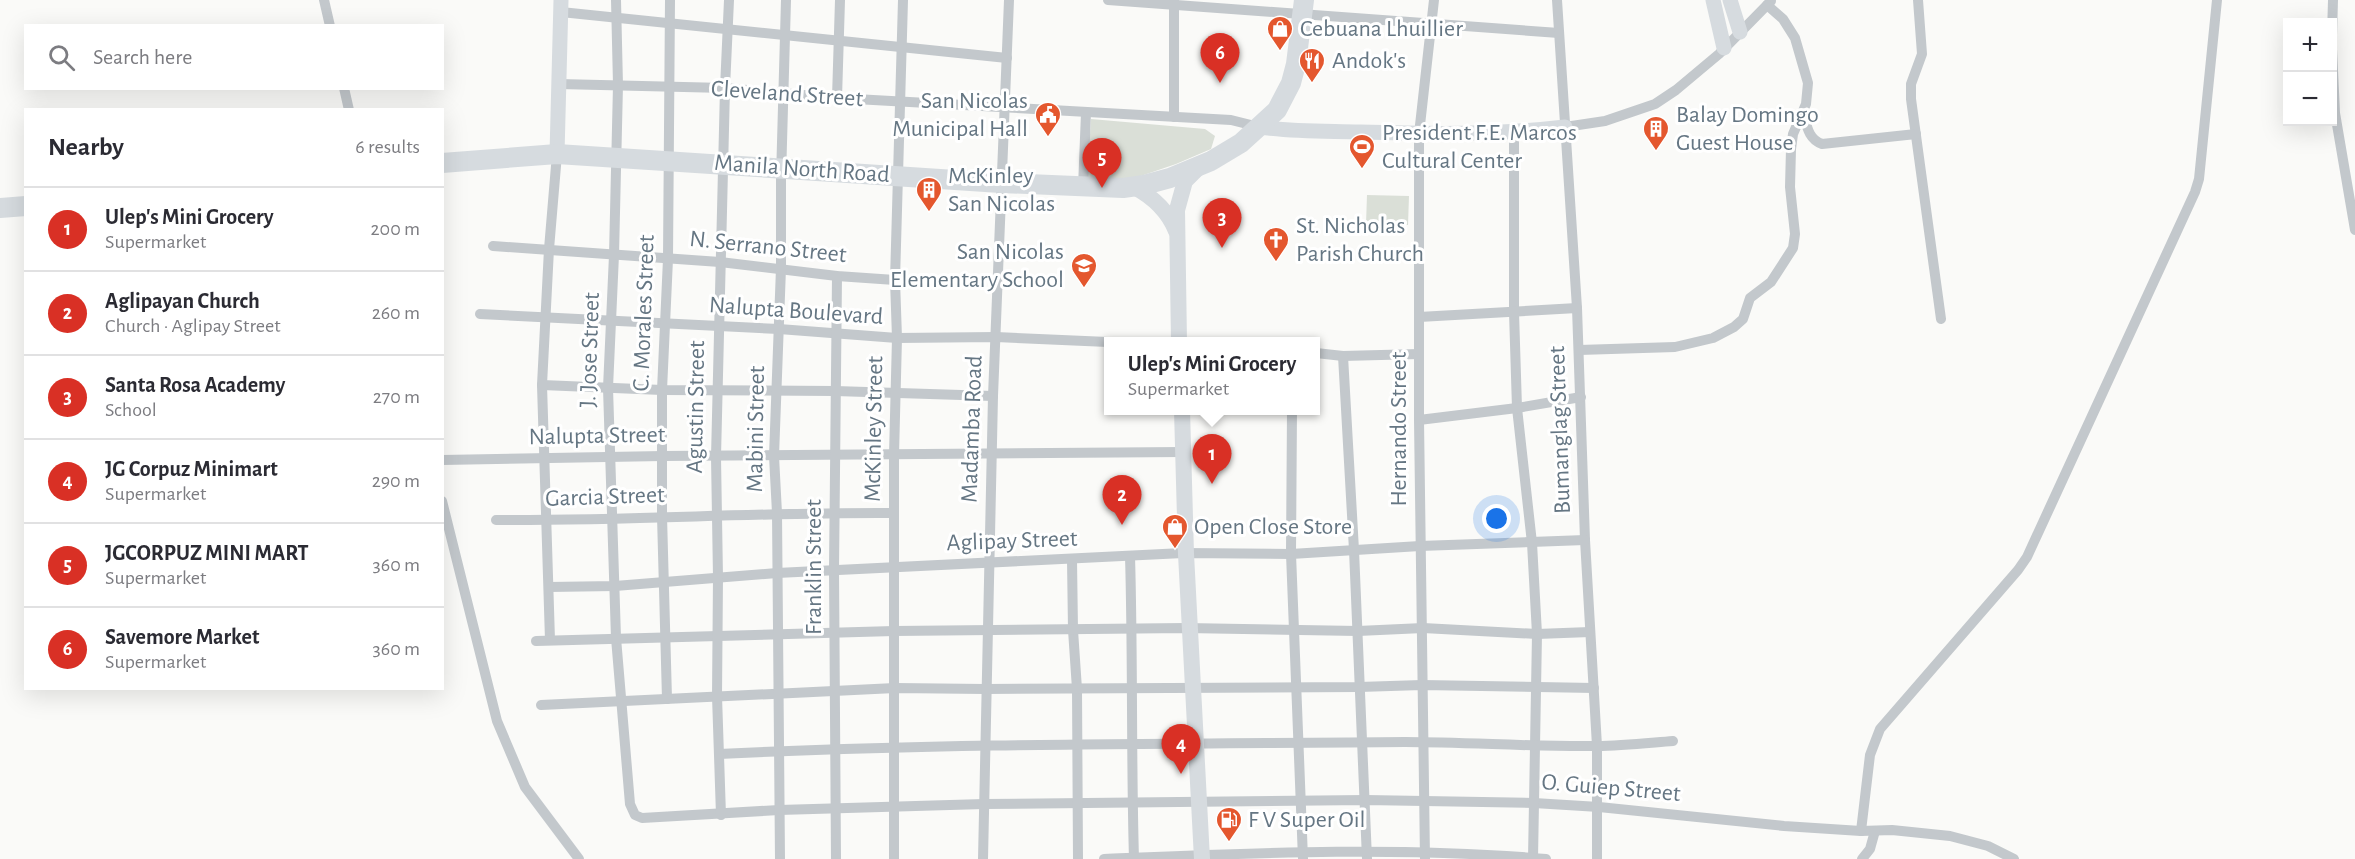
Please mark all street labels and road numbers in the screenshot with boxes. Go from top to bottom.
street label: Cleveland Street [710,77,864,111]
street label: Manila North Road [713,151,891,187]
street label: N. Serrano Street [688,227,848,267]
street label: C. Morales Street [629,234,659,392]
street label: J. Jose Street [576,292,604,408]
street label: Nalupta Boulevard [708,293,884,329]
street label: Agustin Street [683,340,709,474]
street label: Bumanglag Street [1545,345,1575,514]
street label: Hernando Street [1387,351,1411,507]
street label: McKinley Street [861,355,887,502]
street label: Madamba Road [957,355,987,503]
street label: Mabini Street [743,365,769,492]
street label: Nalupta Street [529,423,666,449]
street label: Garcia Street [545,483,665,511]
street label: Franklin Street [802,499,826,635]
street label: Aglipay Street [946,527,1078,555]
street label: O. Guiep Street [1541,770,1682,806]

